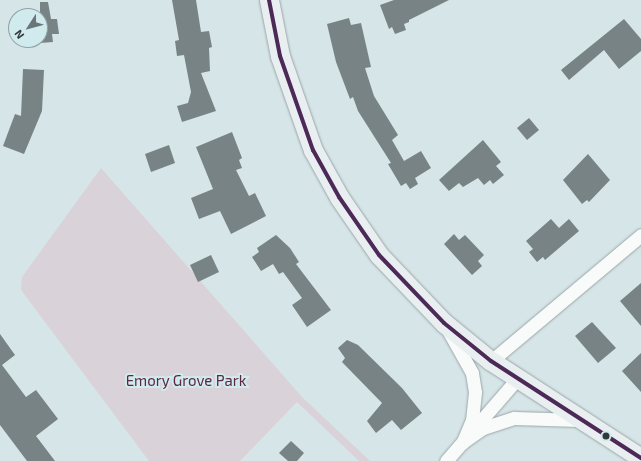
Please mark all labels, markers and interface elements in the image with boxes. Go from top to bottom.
north arrow [8,8,48,48]
text: N [11,28,26,42]
park label: Emory Grove Park [126,372,246,390]
unlabelled marker [601,431,611,441]

